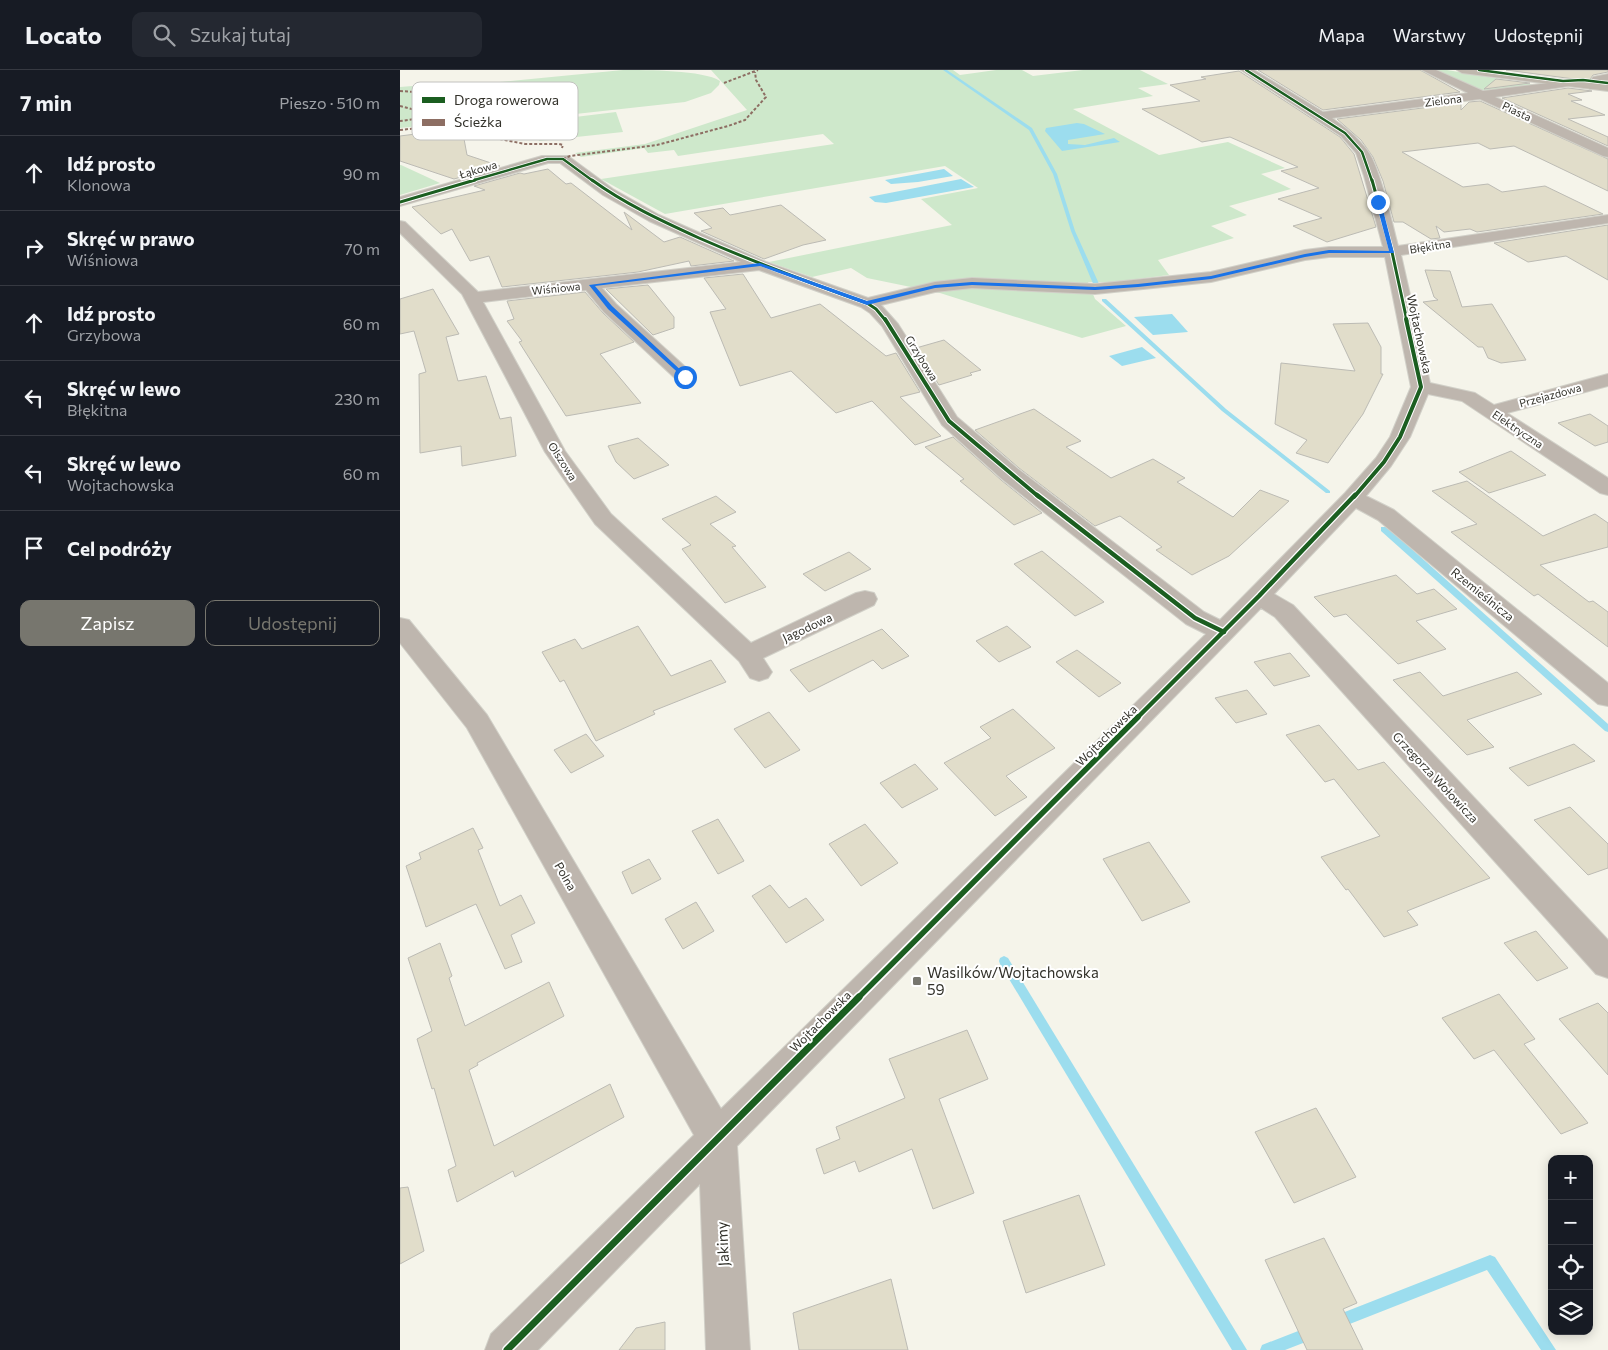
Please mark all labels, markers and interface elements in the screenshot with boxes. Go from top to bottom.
search box [132,12,482,57]
text: Locato [25,20,102,49]
icon: search [150,21,178,49]
text: Szukaj tutaj [190,23,291,46]
text: Mapa [1318,24,1365,46]
text: Warstwy [1393,24,1466,46]
text: Udostępnij [1494,24,1583,46]
legend [412,82,578,140]
text: 7 min [20,90,72,115]
text: Droga rowerowa [454,91,559,108]
street label: Zielona [1424,91,1462,109]
text: Pieszo · 510 m [279,93,380,112]
street label: Piasta [1500,99,1534,123]
text: Ścieżka [454,113,502,130]
text: Idź prosto [67,152,156,175]
street label: Łąkowa [457,157,498,181]
icon: ahead [20,159,48,187]
text: 90 m [343,164,380,183]
text: Klonowa [67,175,131,194]
route end [1367,191,1390,214]
text: Skręć w prawo [67,227,195,250]
icon: right [20,234,48,262]
street label: Błękitna [1408,236,1452,256]
text: 70 m [344,239,380,258]
text: Wiśniowa [67,250,138,269]
street label: Wiśniowa [531,279,581,297]
street label: Wojtachowska [1405,293,1435,375]
text: Idź prosto [67,302,156,325]
icon: ahead [20,309,48,337]
text: 60 m [343,314,380,333]
text: Grzybowa [67,325,141,344]
street label: Grzybowa [903,333,941,383]
route start [674,366,697,389]
text: Skręć w lewo [67,377,181,400]
street label: Przejazdowa [1518,380,1582,410]
icon: left [20,384,48,412]
text: 230 m [335,389,380,408]
text: Błękitna [67,400,127,419]
street label: Elektryczna [1490,407,1546,451]
street label: Olszowa [546,439,580,483]
text: Skręć w lewo [67,452,181,475]
icon: left [20,459,48,487]
text: 60 m [343,464,380,483]
text: Wojtachowska [67,475,174,494]
icon: arrive [20,534,48,562]
text: Cel podróży [67,537,172,560]
street label: Rzemieślnicza [1449,564,1517,624]
button: Zapisz [20,600,195,646]
button: Udostępnij [205,600,380,646]
street label: Jagodowa [780,609,834,645]
street label: Wojtachowska [1073,702,1139,768]
street label: Grzegorza Wołowicza [1390,729,1482,825]
street label: Polna [552,859,580,893]
place label: Wasilków/Wojtachowska 59 [927,963,1099,998]
marker: Wasilków/Wojtachowska 59 [911,975,923,987]
street label: Wojtachowska [787,988,853,1054]
map controls [1548,1155,1593,1335]
button: + [1548,1155,1593,1200]
button: − [1548,1200,1593,1245]
street label: Jakimy [712,1221,732,1267]
button: locate [1548,1245,1593,1290]
button: layers [1548,1290,1593,1335]

